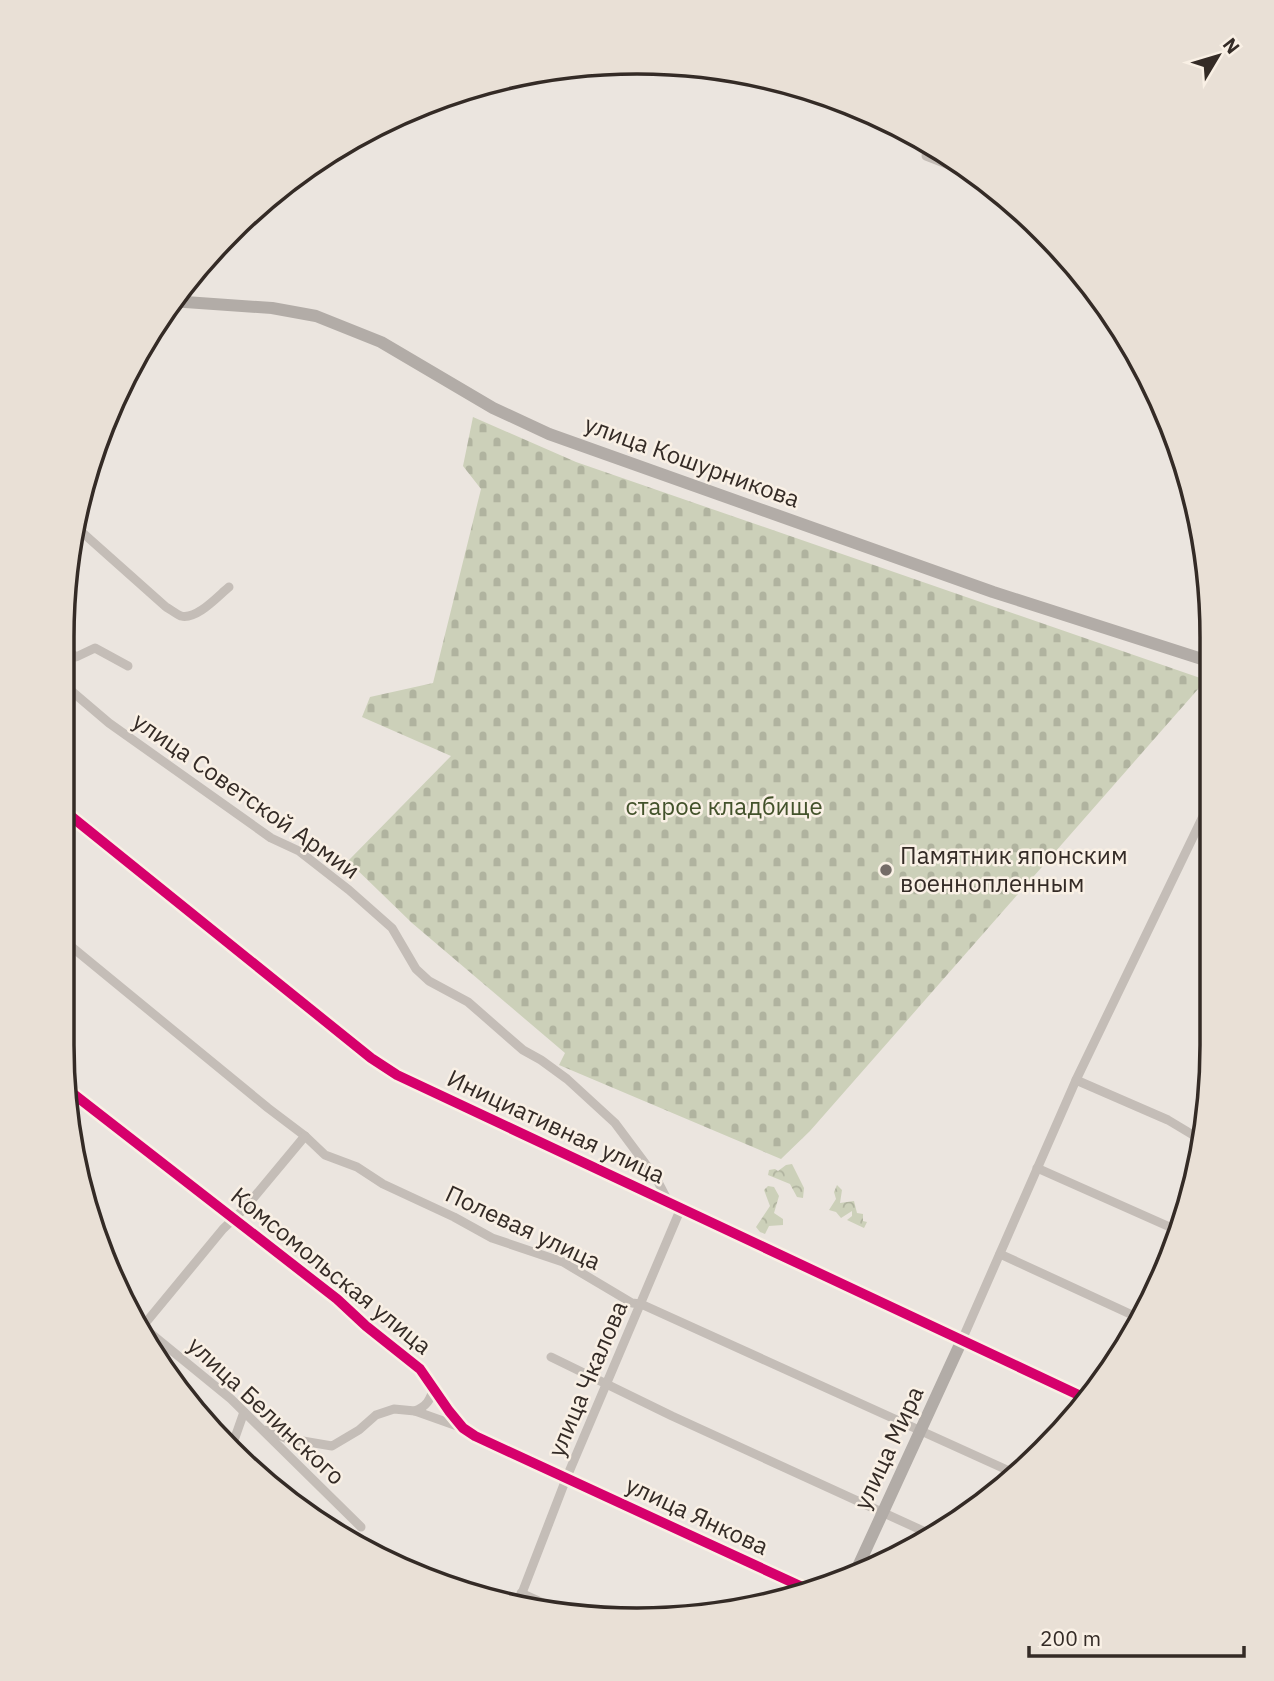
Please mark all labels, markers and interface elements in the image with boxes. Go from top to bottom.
north arrow [1183,21,1253,91]
text: N [1218,33,1245,58]
street label: улица Кошурникова [580,407,804,515]
street label: улица Советской Армии [127,705,366,886]
park label: старое кладбище [625,790,823,822]
place label: Памятник японским военнопленным [900,839,1128,899]
marker: Памятник японским военнопленным [878,862,894,878]
street label: Инициативная улица [442,1062,671,1191]
street label: Полевая улица [441,1177,606,1277]
street label: Комсомольская улица [225,1179,439,1361]
street label: улица Чкалова [540,1295,634,1462]
street label: улица Белинского [181,1329,352,1492]
street label: улица Мира [846,1381,931,1514]
street label: улица Янкова [621,1468,774,1562]
scale bar [1029,1614,1244,1658]
text: 200 m [1040,1624,1101,1652]

